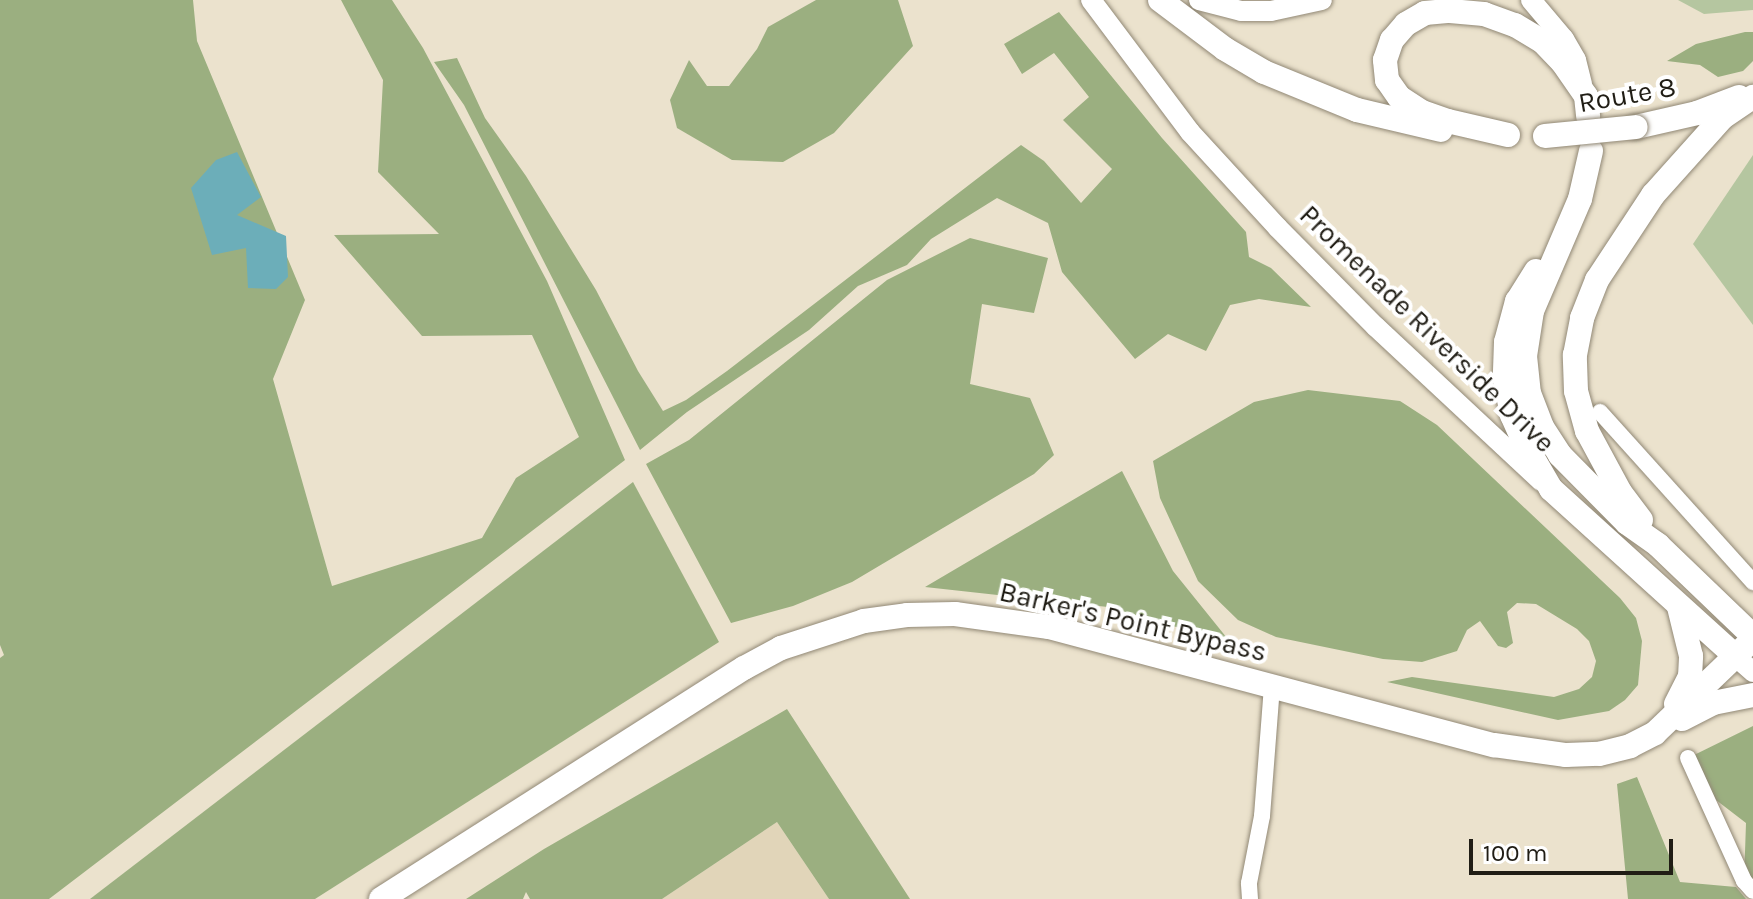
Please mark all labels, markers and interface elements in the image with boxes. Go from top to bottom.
street label: Route 8 [1576,70,1678,120]
street label: Promenade Riverside Drive [1292,198,1562,460]
street label: Barker's Point Bypass [996,575,1270,669]
scale bar [1473,823,1677,873]
text: 100 m [1483,839,1548,867]

